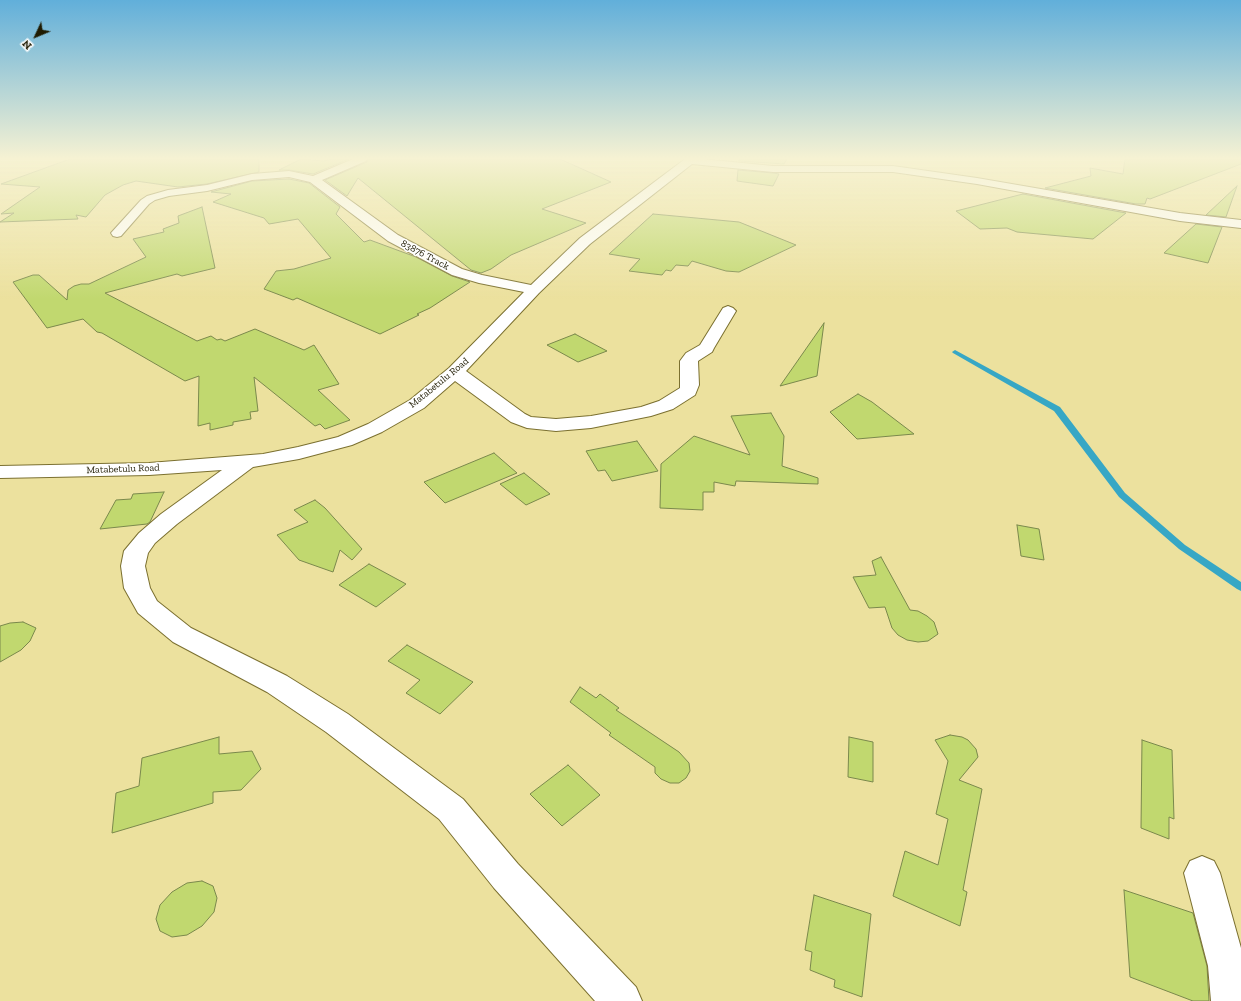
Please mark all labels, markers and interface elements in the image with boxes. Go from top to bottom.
north arrow [16,16,56,56]
text: N [19,37,35,52]
street label: 83876 Track [399,237,451,273]
street label: Matabetulu Road [407,355,471,411]
street label: Matabetulu Road [86,462,160,476]

